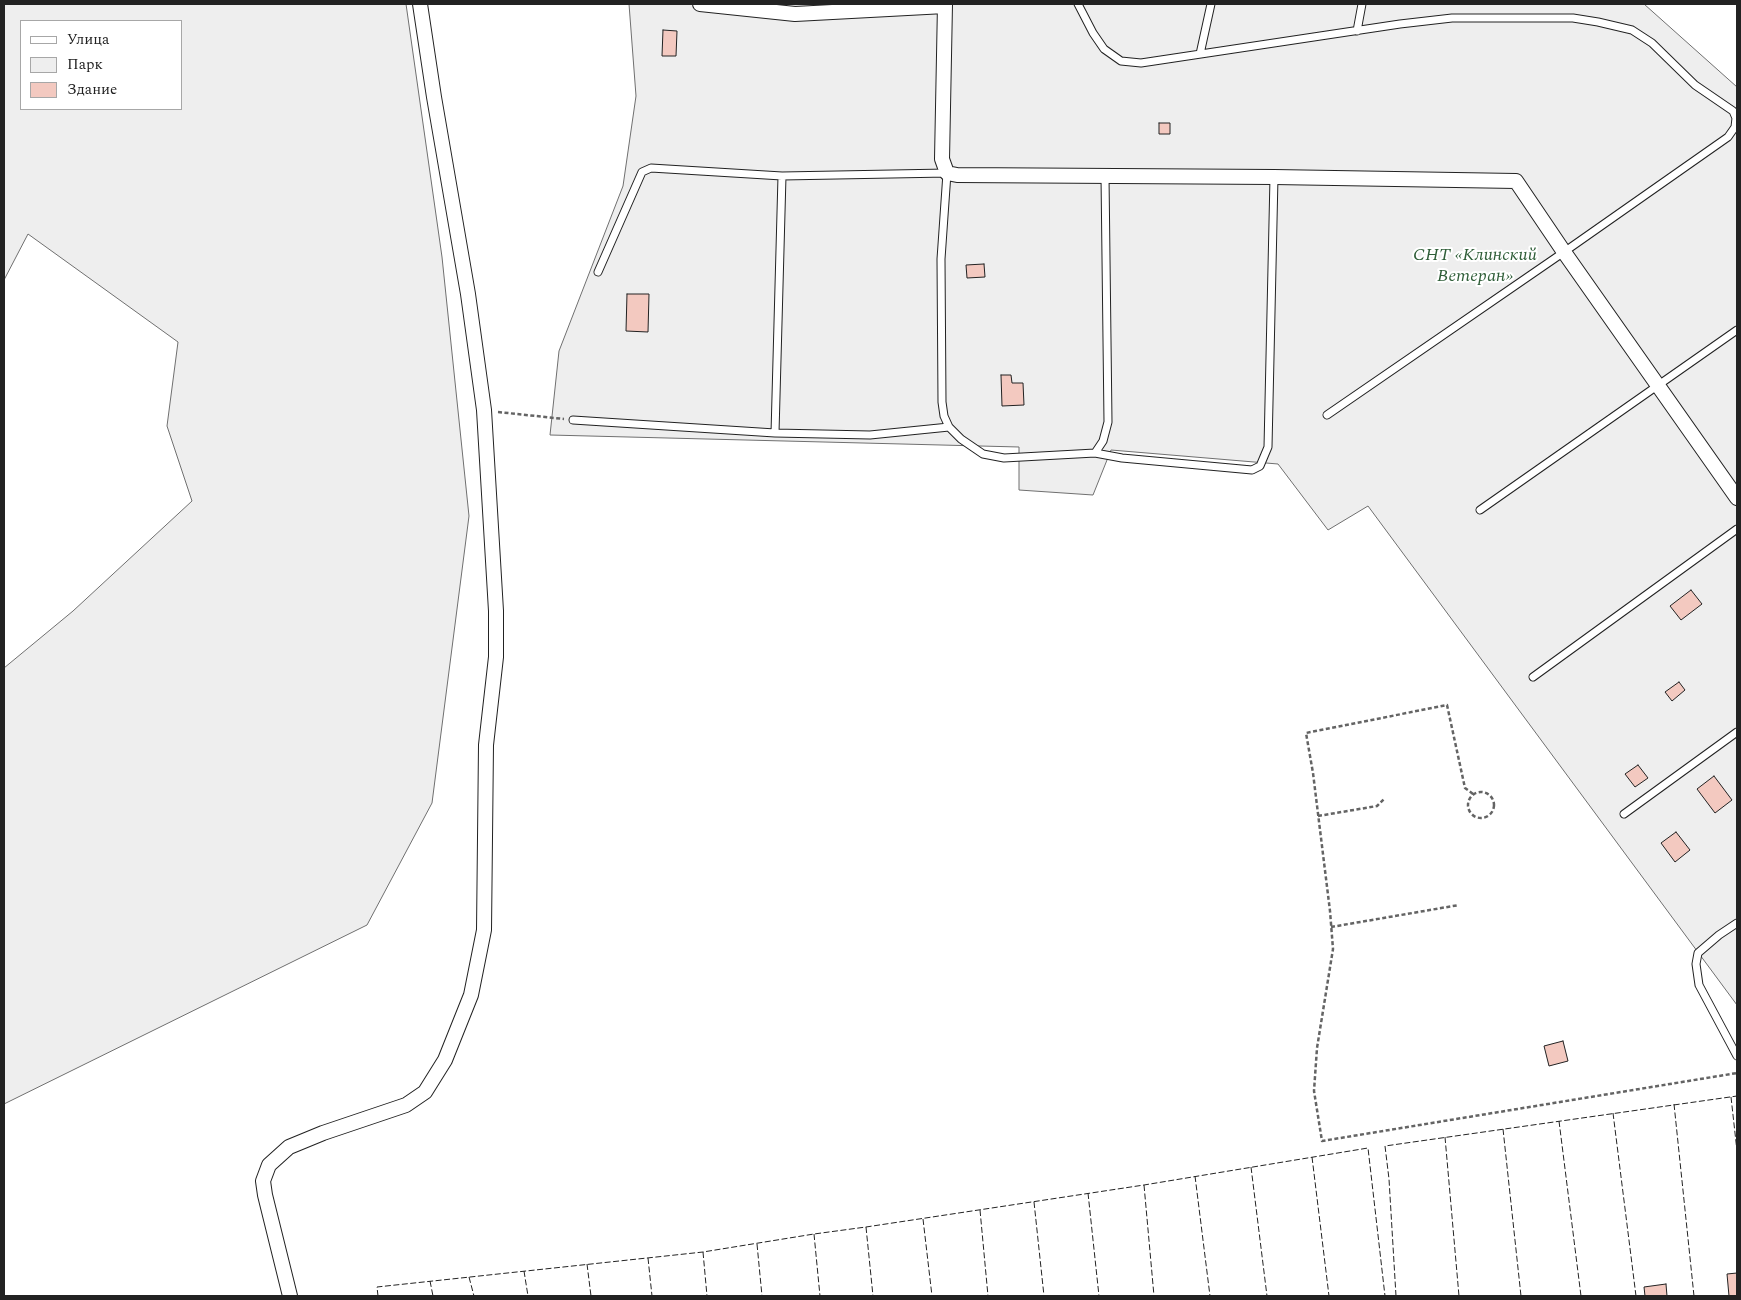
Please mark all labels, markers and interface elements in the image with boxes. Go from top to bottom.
legend [20,20,182,110]
text: Улица [67,28,109,51]
text: Парк [67,53,103,76]
text: Здание [67,78,117,101]
park label: СНТ «Клинский Ветеран» [1413,245,1537,288]

